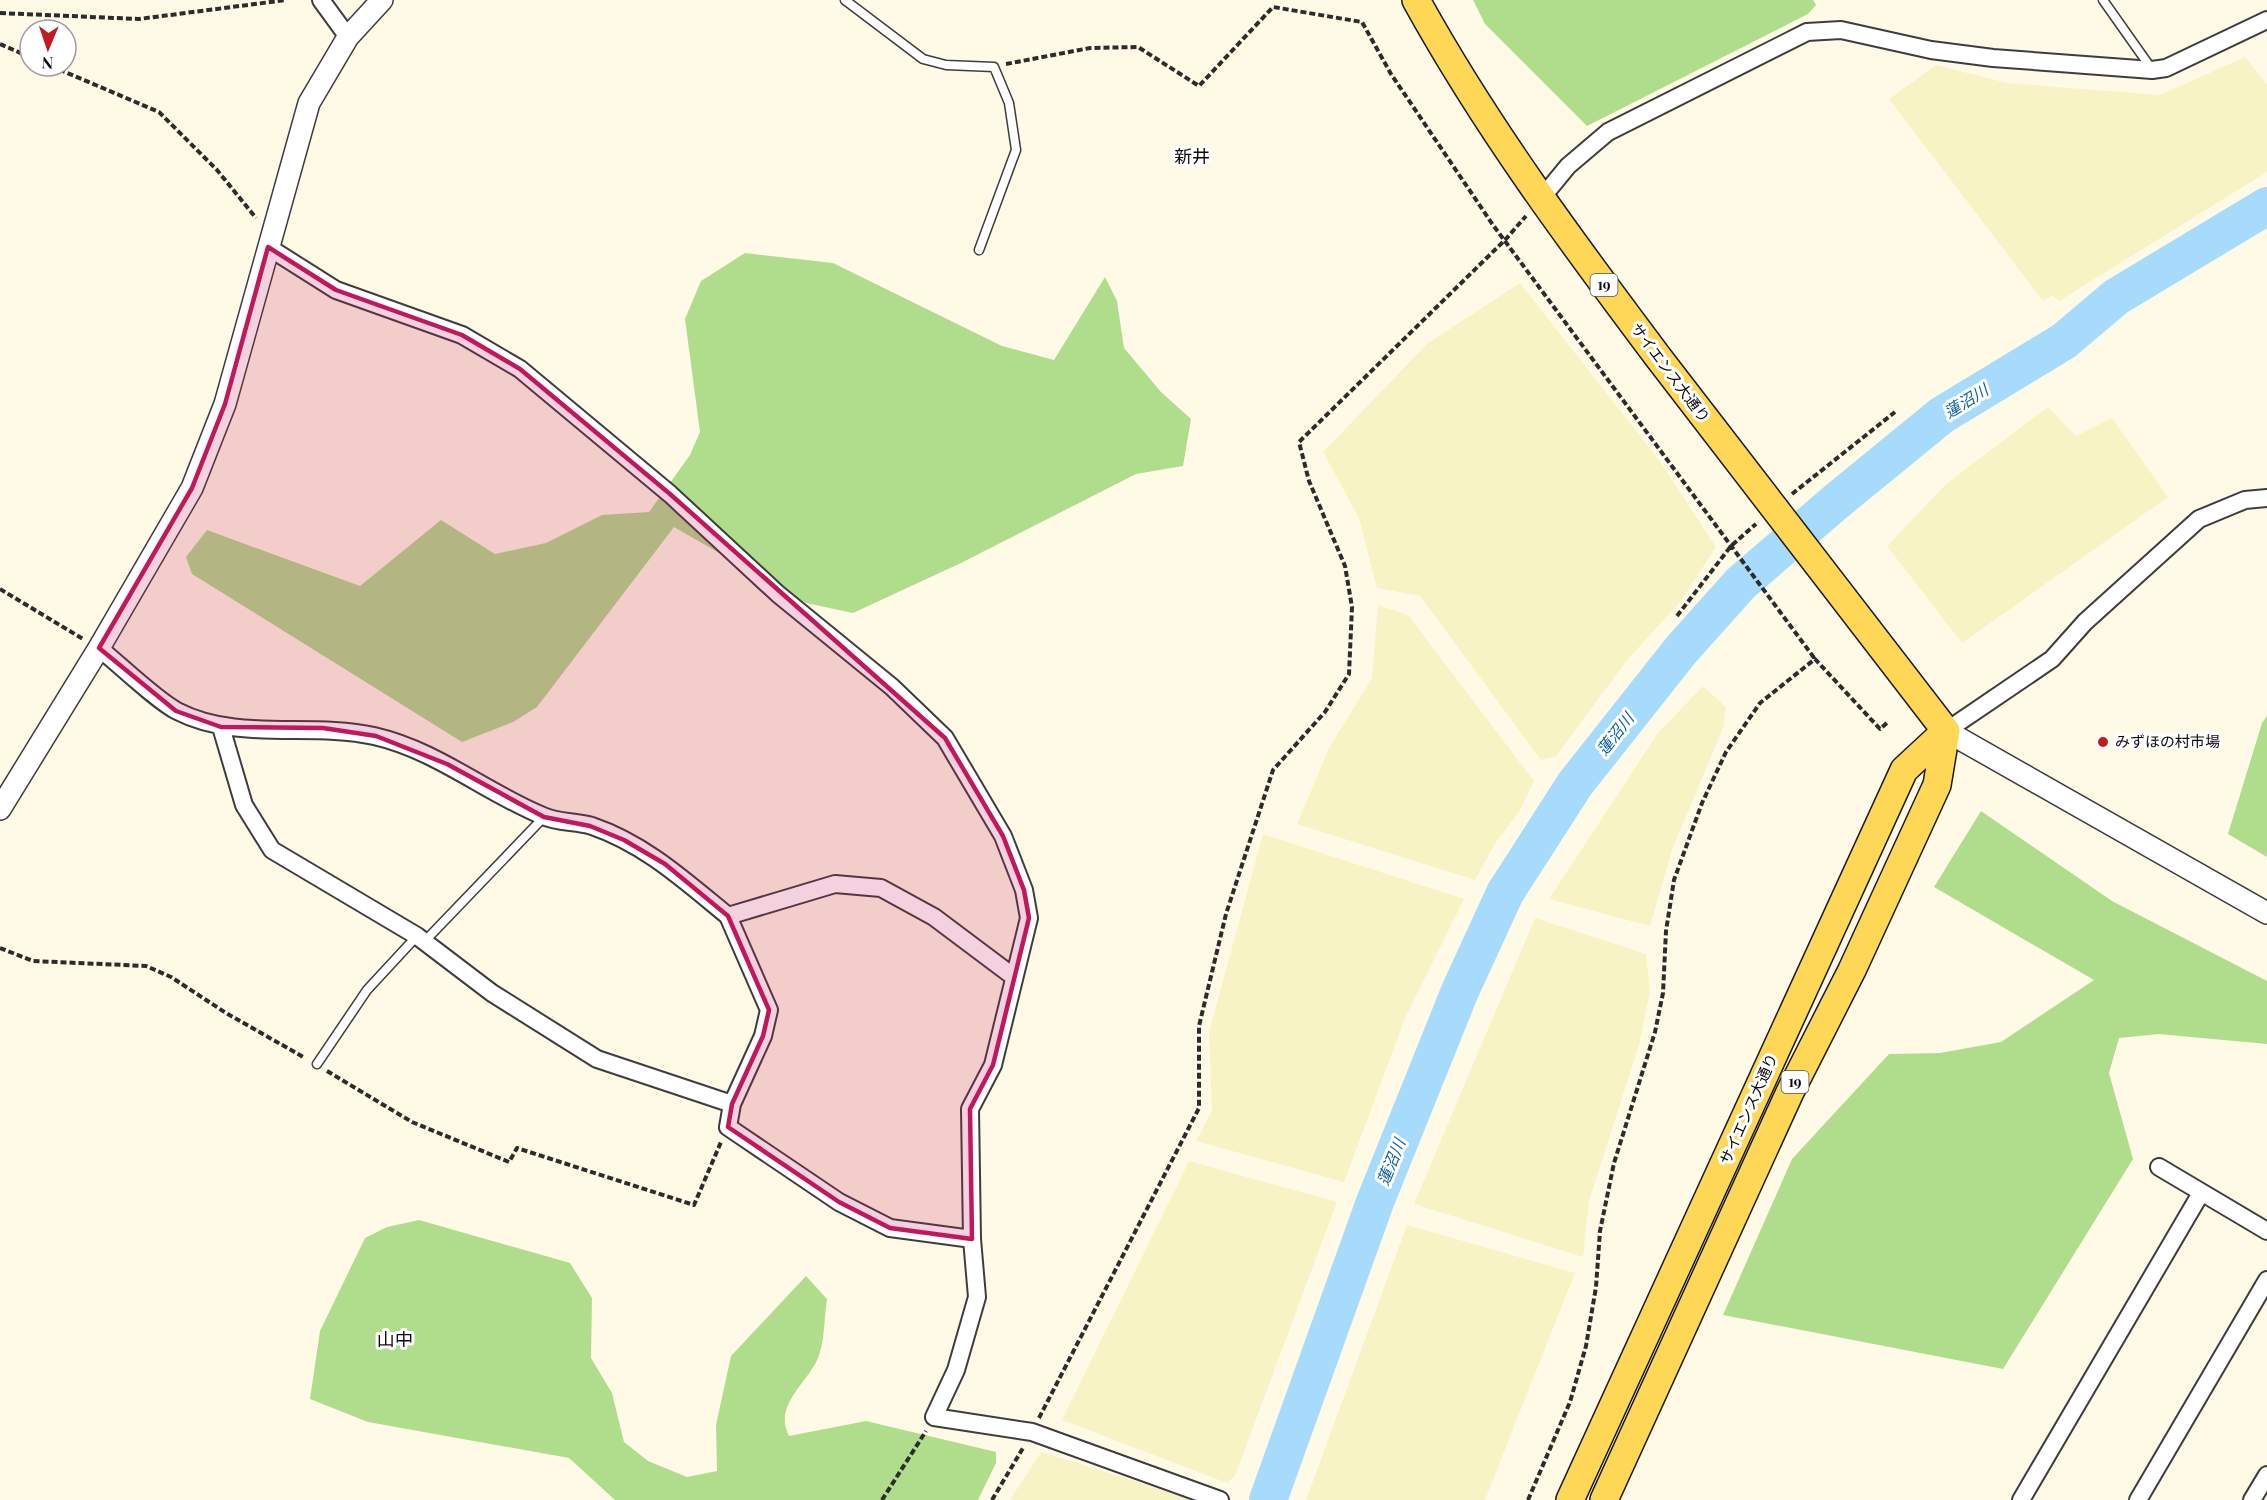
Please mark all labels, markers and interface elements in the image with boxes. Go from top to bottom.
north arrow [18,18,78,78]
text: N [41,53,54,74]
district label: 新井 [1174,144,1210,168]
road number: 19 [1590,274,1618,296]
street label: サイエンス大通り [1627,319,1715,426]
water label: 蓮沼川 [1940,378,1993,422]
water label: 蓮沼川 [1592,707,1639,759]
place label: みずほの村市場 [2115,731,2220,751]
marker: みずほの村市場 [2096,735,2110,749]
street label: サイエンス大通り [1715,1050,1782,1167]
road number: 19 [1782,1071,1808,1093]
water label: 蓮沼川 [1372,1134,1410,1188]
district label: 山中 [377,1327,413,1351]

